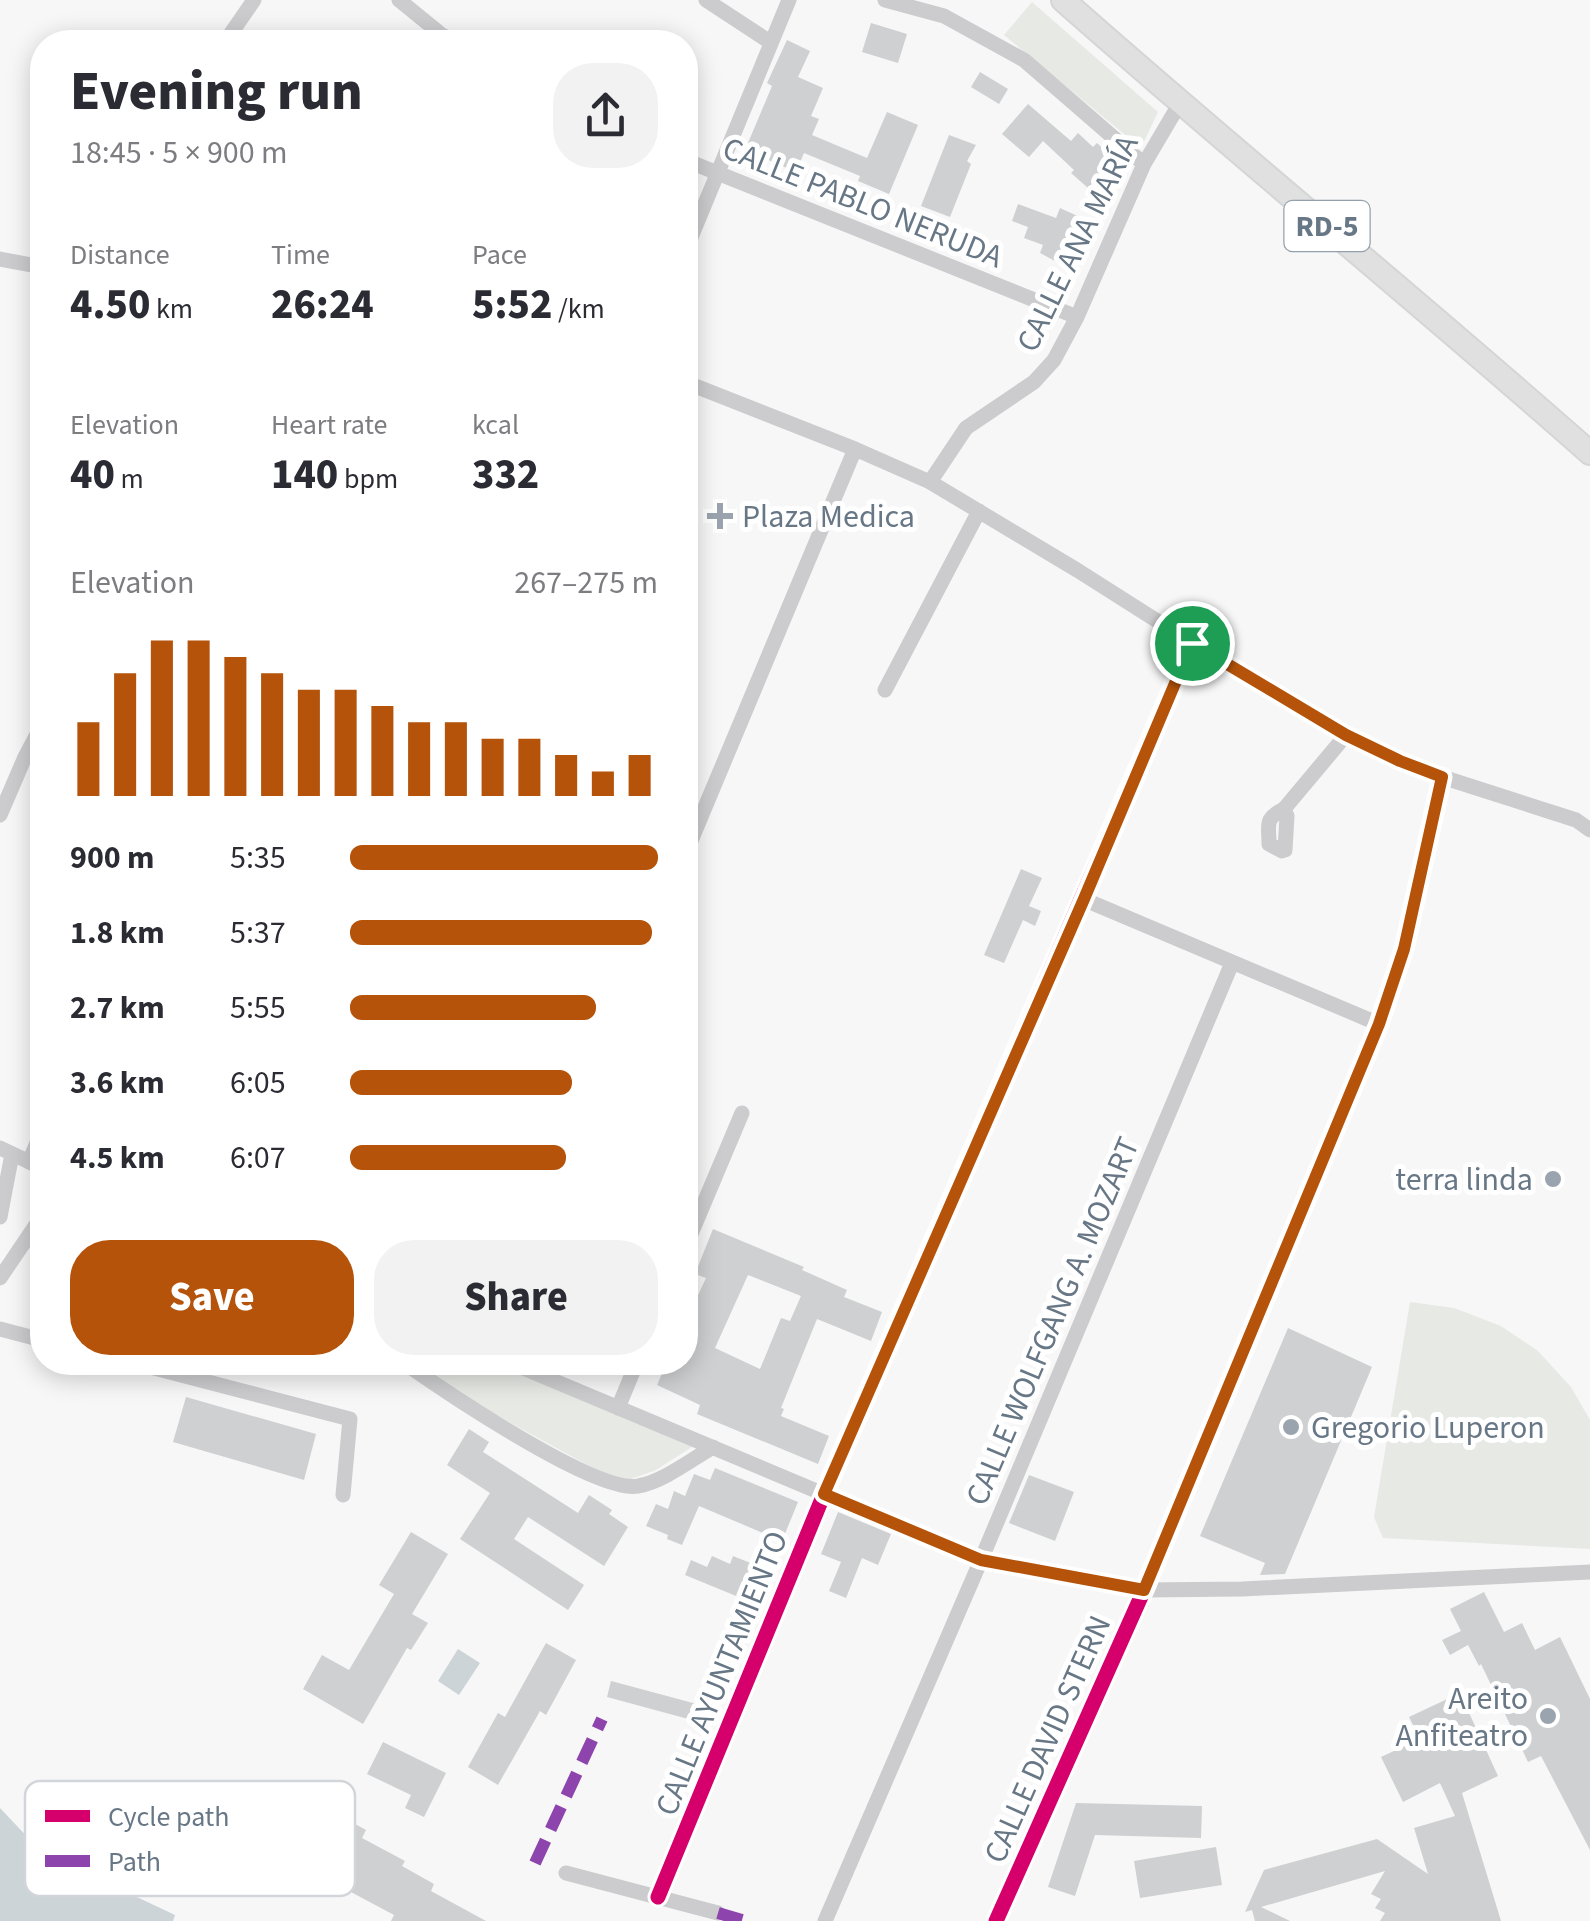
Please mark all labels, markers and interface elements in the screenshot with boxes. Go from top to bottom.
text: Evening run [70,53,363,131]
button: share [553,63,658,168]
street label: CALLE PABLO NERUDA [716,126,1010,280]
street label: CALLE ANA MARÍA [1005,127,1151,360]
text: 18:45 · 5 × 900 m [70,130,288,176]
road number: RD-5 [1284,201,1370,251]
text: Distance [70,235,170,275]
text: Time [271,235,330,275]
text: Pace [472,235,527,275]
text: 4.50 [70,275,150,335]
text: 26:24 [271,275,374,335]
text: 5:52 [472,275,552,335]
text: km [150,289,193,329]
text: /km [552,289,605,329]
text: Elevation [70,405,179,445]
text: Heart rate [271,405,387,445]
text: kcal [472,405,519,445]
text: 40 [70,445,115,505]
text: 140 [271,445,338,505]
text: 332 [472,445,539,505]
text: m [115,459,144,499]
text: bpm [338,459,398,499]
place label: Plaza Medica [742,494,915,540]
marker: Plaza Medica [707,503,733,529]
text: Elevation [70,560,195,606]
text: 267–275 m [514,560,658,606]
pin [1150,601,1235,686]
icon: arrive [1165,616,1220,671]
text: 900 m [70,835,155,881]
text: 5:35 [230,835,286,881]
text: 1.8 km [70,910,165,956]
text: 5:37 [230,910,286,956]
text: 2.7 km [70,985,165,1031]
text: 5:55 [230,985,286,1031]
text: 3.6 km [70,1060,165,1106]
text: 6:05 [230,1060,286,1106]
street label: CALLE WOLFGANG A. MOZART [954,1130,1151,1513]
text: 4.5 km [70,1135,165,1181]
text: 6:07 [230,1135,286,1181]
place label: terra linda [1395,1157,1533,1203]
marker: terra linda [1542,1168,1564,1190]
button: Save [70,1240,354,1355]
button: Share [374,1240,658,1355]
place label: Gregorio Luperon [1311,1405,1545,1451]
marker: Gregorio Luperon [1280,1416,1302,1438]
street label: CALLE AYUNTAMIENTO [644,1524,800,1823]
street label: CALLE DAVID STERN [973,1608,1123,1871]
place label: Areito Anfiteatro [1395,1676,1528,1759]
marker: Areito Anfiteatro [1537,1705,1559,1727]
legend [25,1781,355,1896]
text: Cycle path [108,1797,230,1837]
text: Path [108,1842,161,1882]

